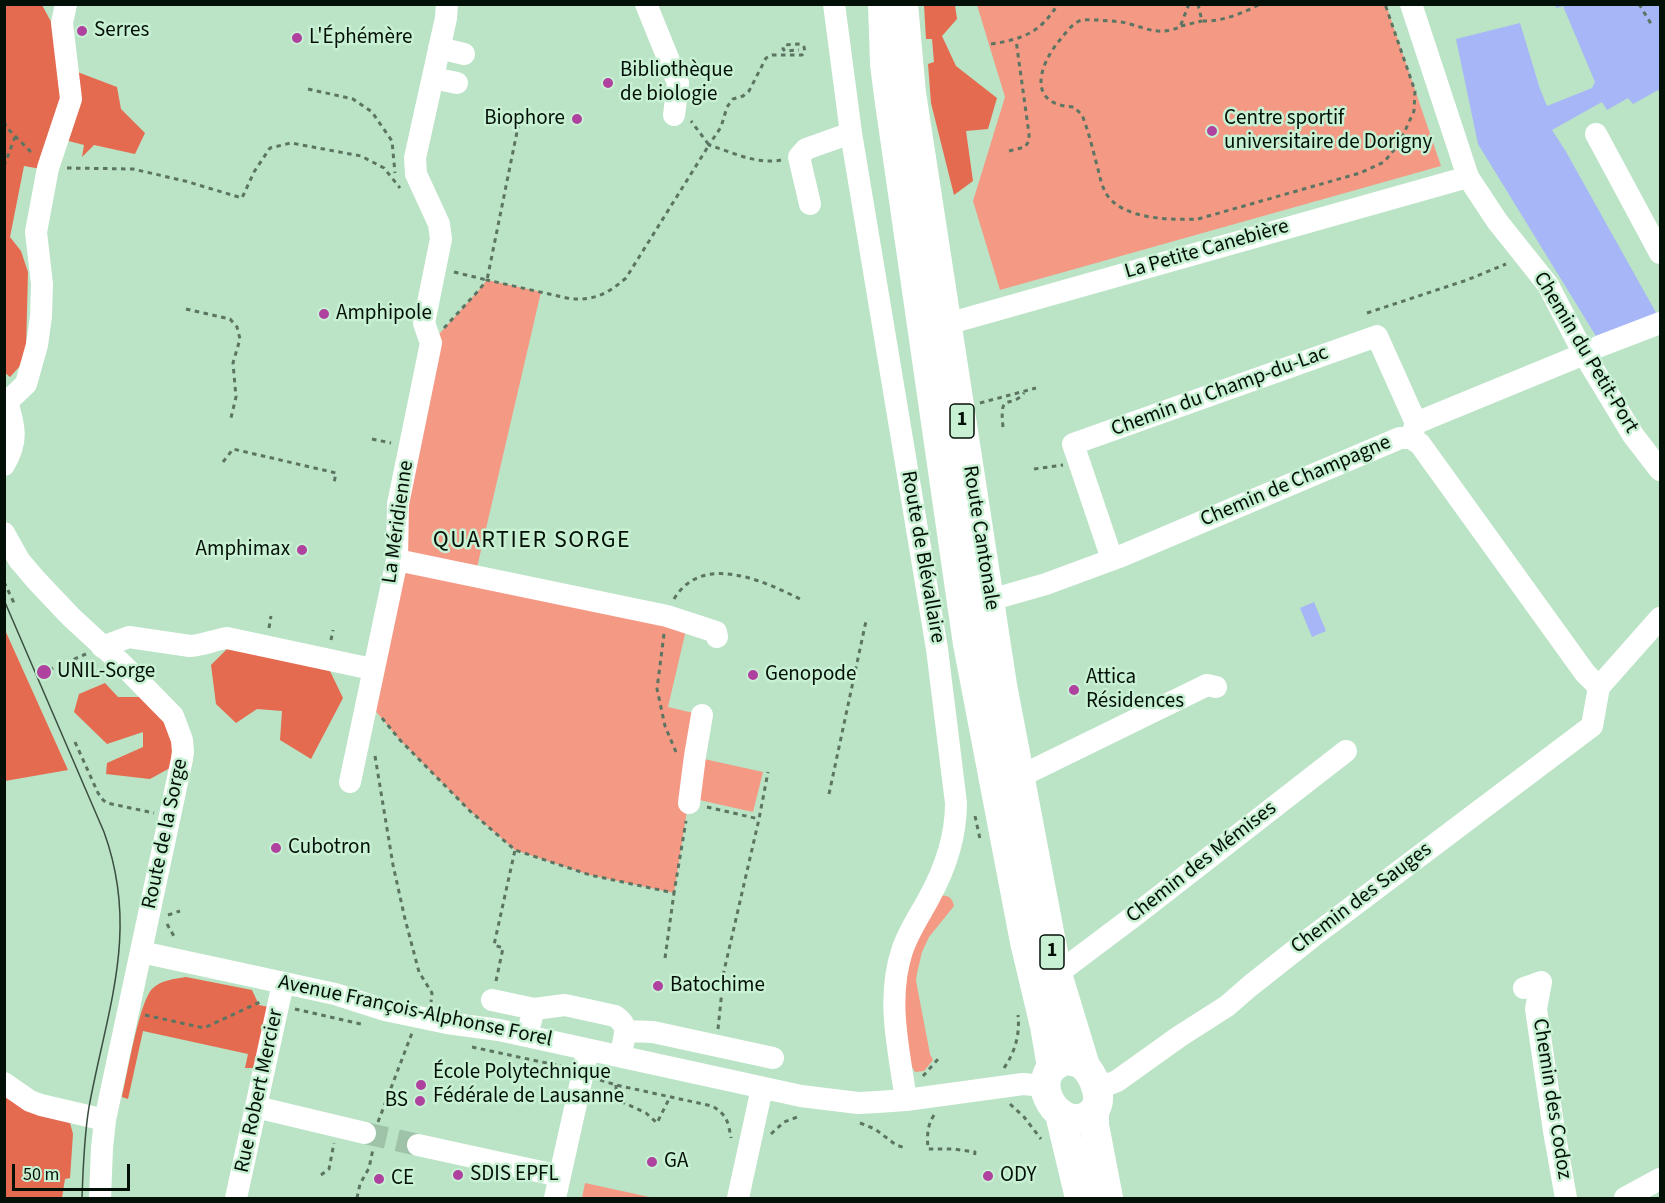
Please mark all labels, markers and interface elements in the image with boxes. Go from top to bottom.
place label: Serres [94,18,149,44]
marker: Serres [75,24,89,38]
place label: L'Éphémère [309,25,412,51]
marker: L'Éphémère [290,31,304,45]
place label: Bibliothèque de biologie [620,58,733,108]
marker: Bibliothèque de biologie [601,76,615,90]
place label: Biophore [484,106,565,132]
place label: Centre sportif universitaire de Dorigny [1224,106,1432,156]
marker: Biophore [570,112,584,126]
marker: Centre sportif universitaire de Dorigny [1205,124,1219,138]
street label: La Petite Canebière [1122,215,1292,285]
street label: Chemin du Petit-Port [1527,268,1643,438]
place label: Amphipole [336,301,432,327]
marker: Amphipole [317,307,331,321]
street label: Chemin du Champ-du-Lac [1108,341,1332,443]
road number: 1 [950,404,974,438]
street label: Chemin de Champagne [1197,431,1395,533]
street label: La Méridienne [378,459,420,585]
street label: Route Cantonale [956,464,1004,612]
street label: Route de Blévallaire [894,469,950,645]
district label: QUARTIER SORGE [433,528,631,556]
place label: Amphimax [196,537,290,563]
marker: Amphimax [295,543,309,557]
place label: UNIL-Sorge [57,659,155,685]
place label: Genopode [765,662,856,688]
marker: UNIL-Sorge [35,663,53,681]
place label: Attica Résidences [1086,665,1184,715]
marker: Genopode [746,668,760,682]
marker: Attica Résidences [1067,683,1081,697]
street label: Route de la Sorge [138,757,194,911]
street label: Chemin des Mémises [1122,797,1282,929]
place label: Cubotron [288,835,371,861]
street label: Chemin des Sauges [1287,838,1437,960]
marker: Cubotron [269,841,283,855]
road number: 1 [1040,935,1064,969]
street label: Avenue François-Alphonse Forel [276,971,554,1053]
place label: Batochime [670,973,765,999]
marker: Batochime [651,979,665,993]
street label: Rue Robert Mercier [230,1007,290,1175]
street label: Chemin des Codoz [1526,1017,1576,1181]
place label: École Polytechnique Fédérale de Lausanne [433,1060,624,1110]
marker: École Polytechnique Fédérale de Lausanne [414,1078,428,1092]
place label: BS [385,1088,408,1114]
marker: BS [413,1094,427,1108]
place label: GA [664,1149,688,1175]
scale bar [15,1152,134,1190]
marker: GA [645,1155,659,1169]
text: 50 m [23,1162,59,1187]
place label: SDIS EPFL [470,1162,559,1188]
place label: ODY [1000,1163,1036,1189]
place label: CE [391,1166,414,1192]
marker: SDIS EPFL [451,1168,465,1182]
marker: ODY [981,1169,995,1183]
marker: CE [372,1172,386,1186]

